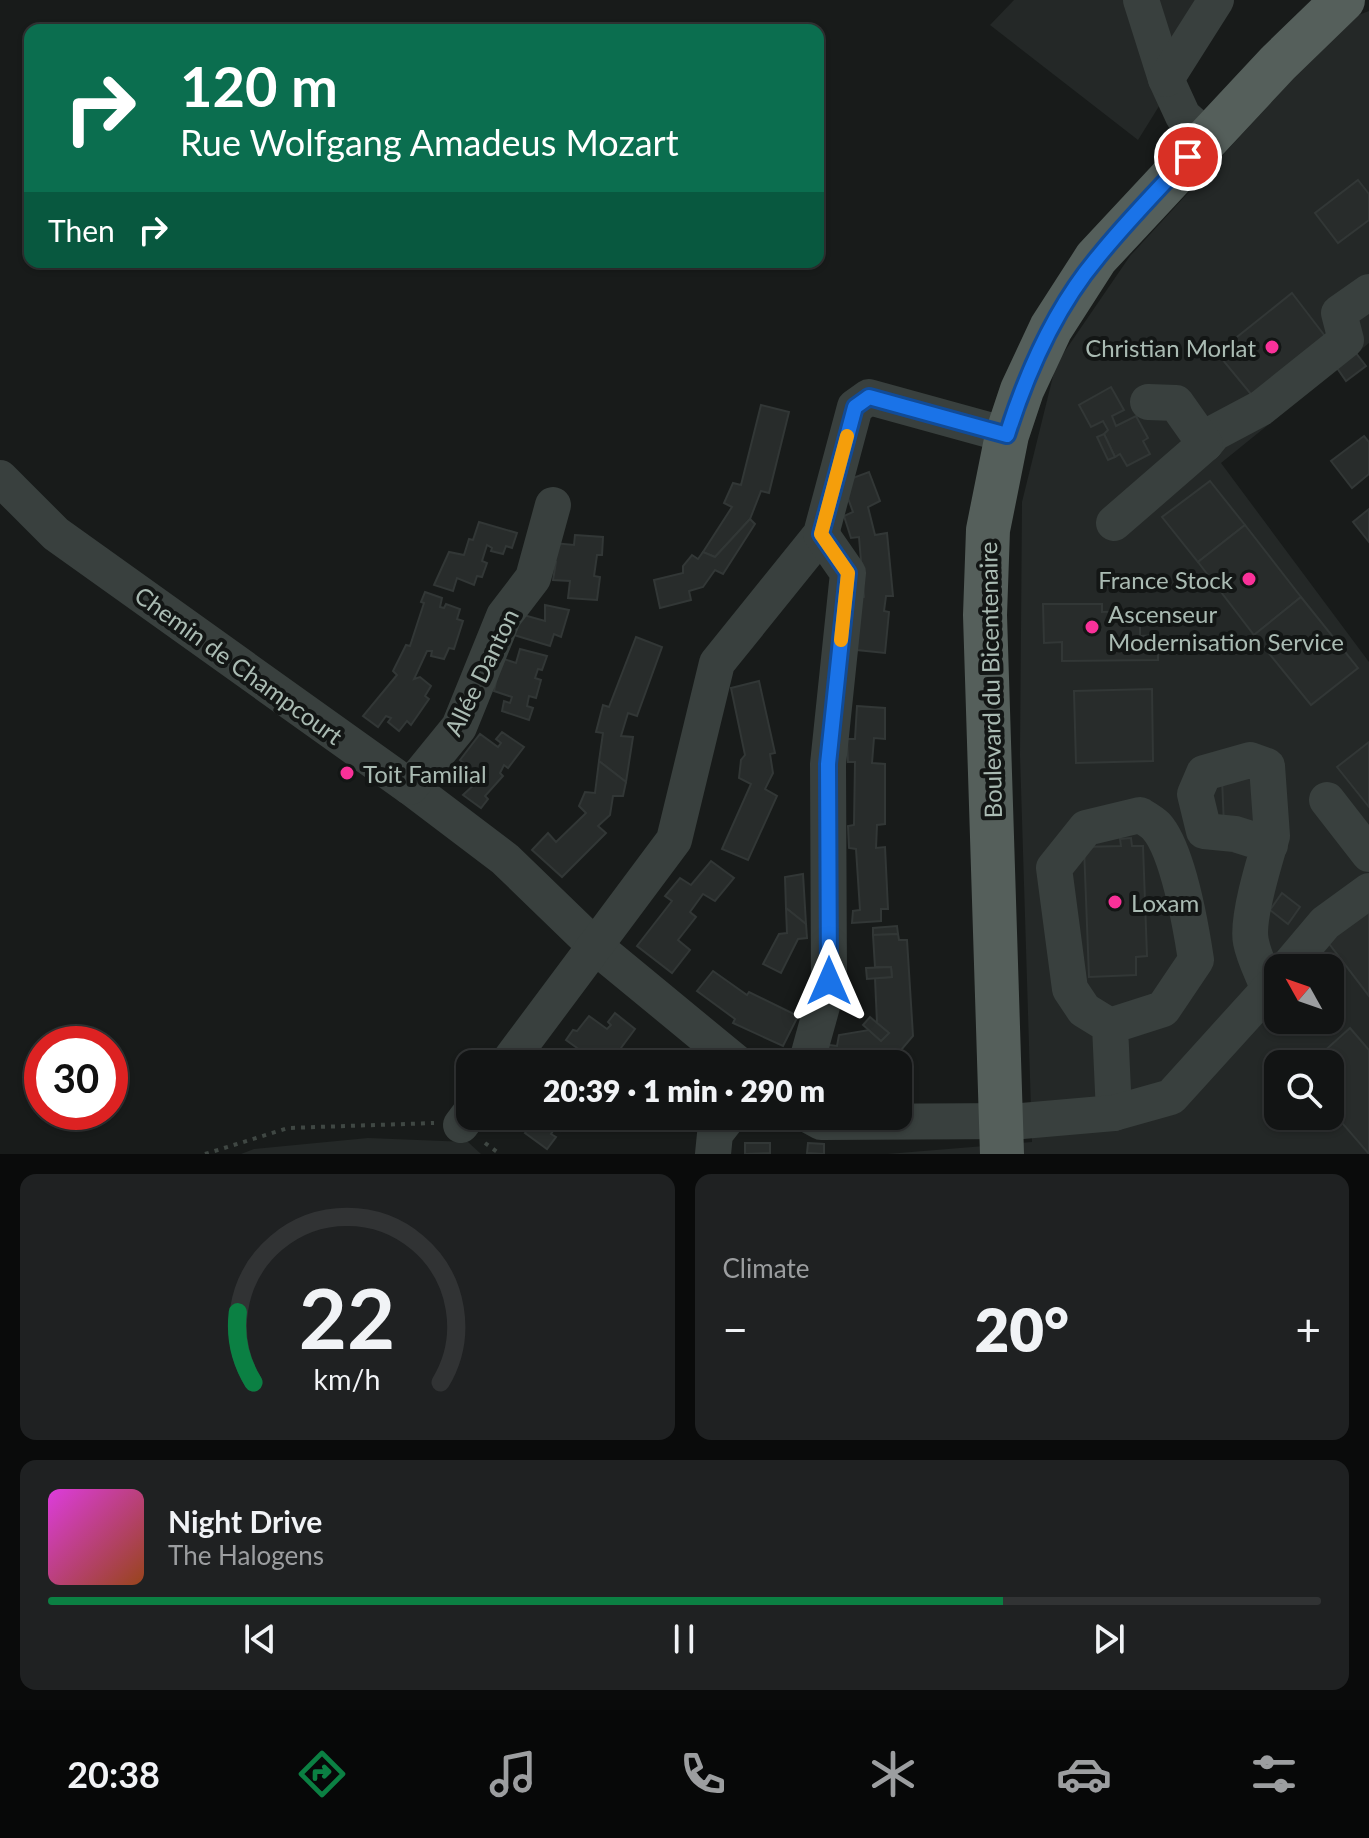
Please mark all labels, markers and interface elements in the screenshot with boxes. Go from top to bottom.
text: 120 m [180,52,338,119]
icon: right [48,56,152,160]
text: Rue Wolfgang Amadeus Mozart [180,120,679,164]
pin [1154,123,1222,191]
icon: arrive [1166,135,1210,179]
icon: right [131,208,175,252]
text: Then [48,212,115,248]
place label: Christian Morlat [1085,333,1256,362]
marker: Christian Morlat [1263,338,1281,356]
street label: Boulevard du Bicentenaire [973,541,1007,819]
place label: France Stock [1098,565,1234,594]
marker: France Stock [1240,570,1258,588]
street label: Chemin de Champcourt [130,580,349,750]
place label: Ascenseur Modernisation Service [1108,599,1344,656]
street label: Allée Danton [438,604,524,740]
marker: Ascenseur Modernisation Service [1083,618,1101,636]
place label: Toit Familial [363,759,487,788]
marker: Toit Familial [338,764,356,782]
place label: Loxam [1131,888,1199,917]
marker: Loxam [1106,893,1124,911]
position arrow [787,939,871,1023]
north arrow [1264,954,1344,1034]
map controls [1264,954,1344,1130]
speed limit sign: 30 [24,1026,128,1130]
button: search [1264,1050,1344,1130]
text: 20:39 · 1 min · 290 m [543,1072,825,1108]
text: Climate [723,1252,809,1284]
text: 22 [299,1267,396,1367]
text: 20° [974,1293,1069,1365]
text: − [723,1303,748,1355]
text: + [1295,1303,1321,1355]
text: km/h [314,1362,381,1396]
text: Night Drive [168,1503,322,1539]
text: The Halogens [168,1539,324,1571]
icon: previous [238,1617,282,1661]
icon: pause [662,1617,706,1661]
icon: next [1087,1617,1131,1661]
icon: directions [294,1746,350,1802]
icon: music [485,1746,541,1802]
icon: phone [675,1746,731,1802]
icon: climate [865,1746,921,1802]
icon: car [1056,1746,1112,1802]
icon: filters [1246,1746,1302,1802]
text: 20:38 [67,1752,160,1796]

